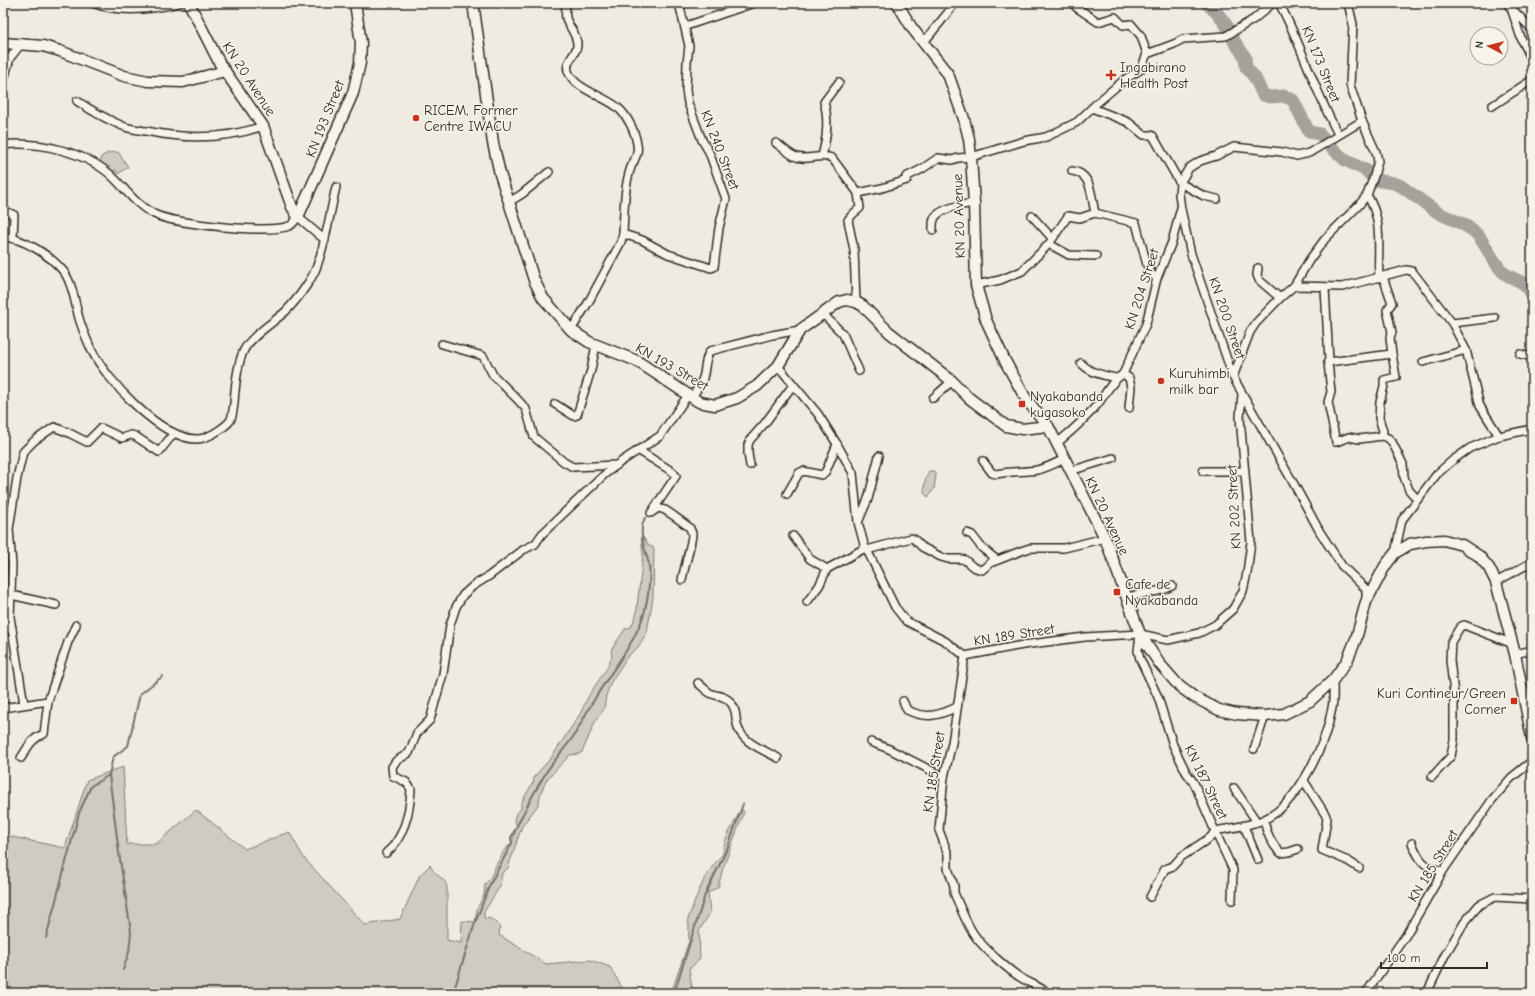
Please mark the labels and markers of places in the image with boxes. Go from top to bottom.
place label: Ingabirano Health Post [1120,59,1189,92]
marker: Ingabirano Health Post [1105,69,1117,81]
place label: RICEM, Former Centre IWACU [424,102,518,135]
marker: RICEM, Former Centre IWACU [411,113,421,123]
place label: Kuruhimbi milk bar [1169,365,1230,398]
marker: Kuruhimbi milk bar [1156,376,1166,386]
place label: Nyakabanda kugasoko [1030,388,1103,421]
marker: Nyakabanda kugasoko [1017,399,1027,409]
place label: Cafe de Nyakabanda [1125,576,1198,609]
marker: Cafe de Nyakabanda [1112,587,1122,597]
place label: Kuri Contineur/Green Corner [1377,685,1506,718]
marker: Kuri Contineur/Green Corner [1509,696,1519,706]

